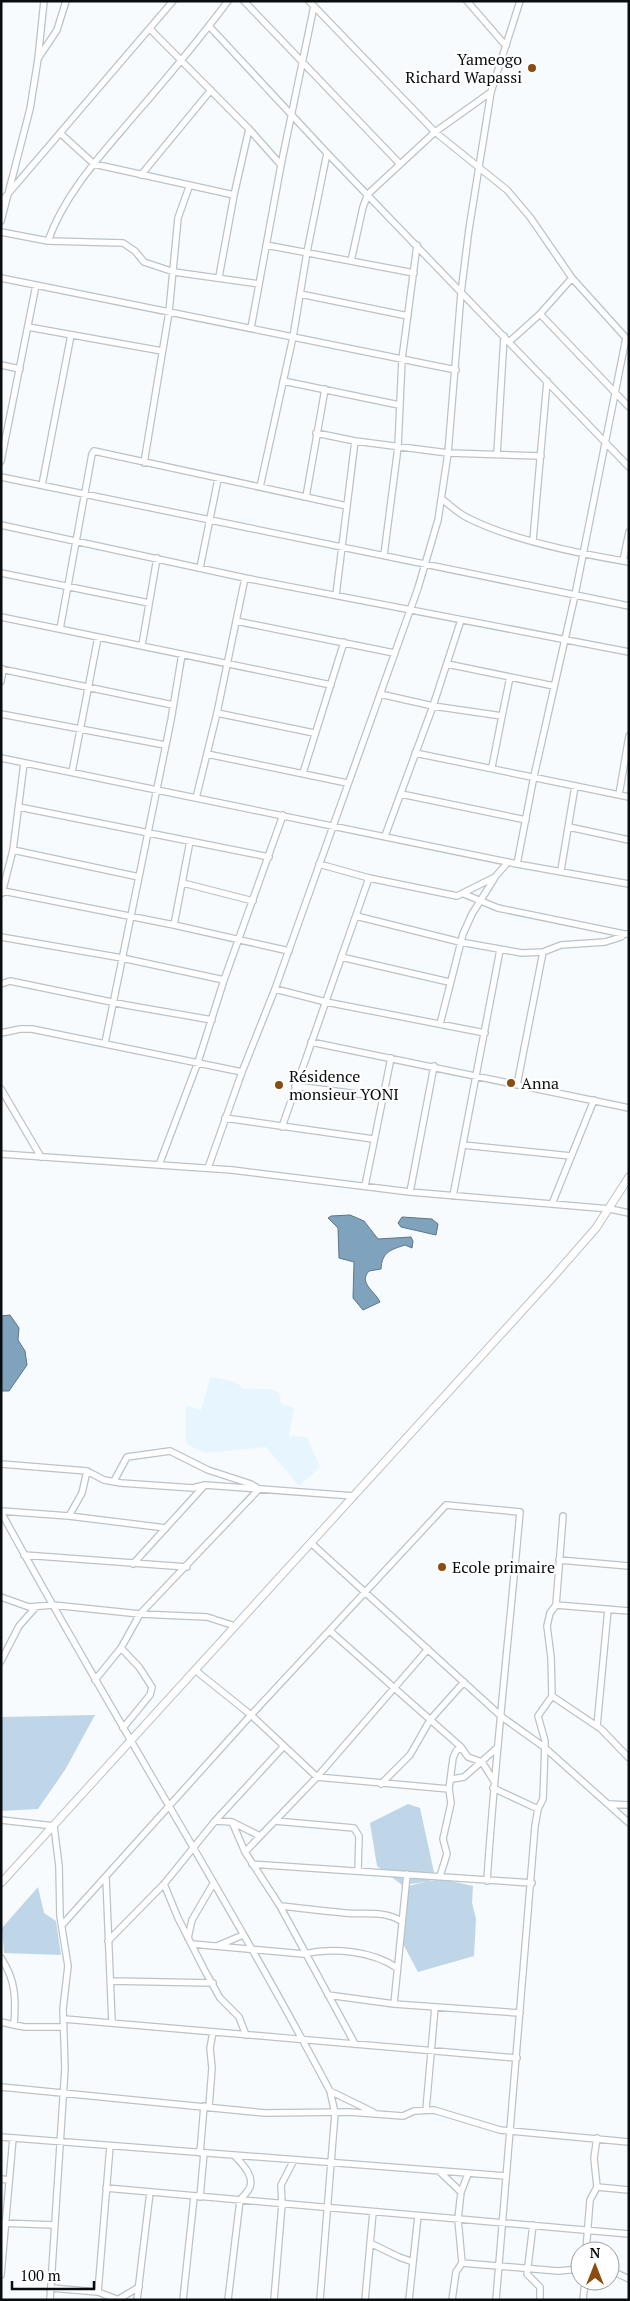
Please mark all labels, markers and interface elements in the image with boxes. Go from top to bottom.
place label: Yameogo Richard Wapassi [405,48,522,88]
marker: Yameogo Richard Wapassi [526,62,538,74]
place label: Résidence monsieur YONI [289,1065,399,1105]
place label: Anna [521,1072,559,1094]
marker: Anna [505,1077,517,1089]
marker: Résidence monsieur YONI [273,1079,285,1091]
place label: Ecole primaire [452,1556,555,1578]
marker: Ecole primaire [436,1561,448,1573]
north arrow [570,2241,620,2291]
text: N [590,2243,601,2262]
scale bar [12,2258,95,2290]
text: 100 m [20,2265,61,2285]

